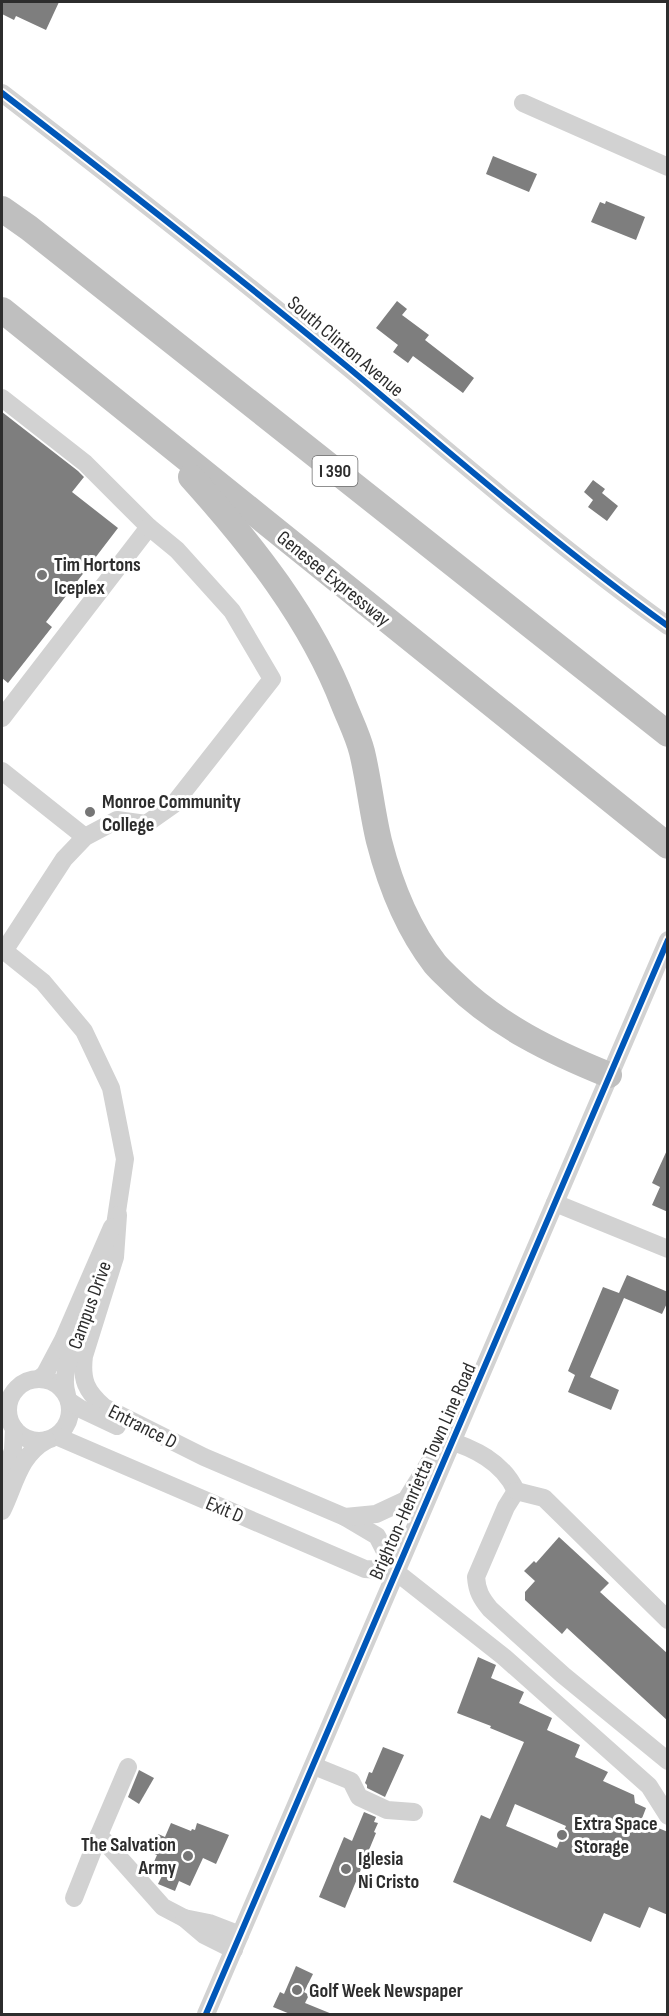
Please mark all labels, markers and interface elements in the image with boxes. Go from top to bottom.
street label: South Clinton Avenue [282,291,408,402]
road number: I 390 [312,456,358,486]
street label: Genesee Expressway [272,526,395,632]
place label: Tim Hortons Iceplex [54,553,141,600]
marker: Tim Hortons Iceplex [35,568,49,582]
place label: Monroe Community College [102,790,241,837]
marker: Monroe Community College [83,805,97,819]
street label: Campus Drive [63,1258,117,1353]
street label: Brighton-Henrietta Town Line Road [364,1359,482,1583]
street label: Entrance D [104,1399,181,1454]
street label: Exit D [202,1491,247,1529]
place label: Extra Space Storage [574,1812,658,1859]
marker: Extra Space Storage [555,1828,569,1842]
place label: The Salvation Army [81,1833,177,1880]
place label: Iglesia Ni Cristo [358,1847,419,1894]
marker: The Salvation Army [181,1849,195,1863]
marker: Iglesia Ni Cristo [339,1862,353,1876]
place label: Golf Week Newspaper [309,1979,463,2003]
marker: Golf Week Newspaper [290,1983,304,1997]

